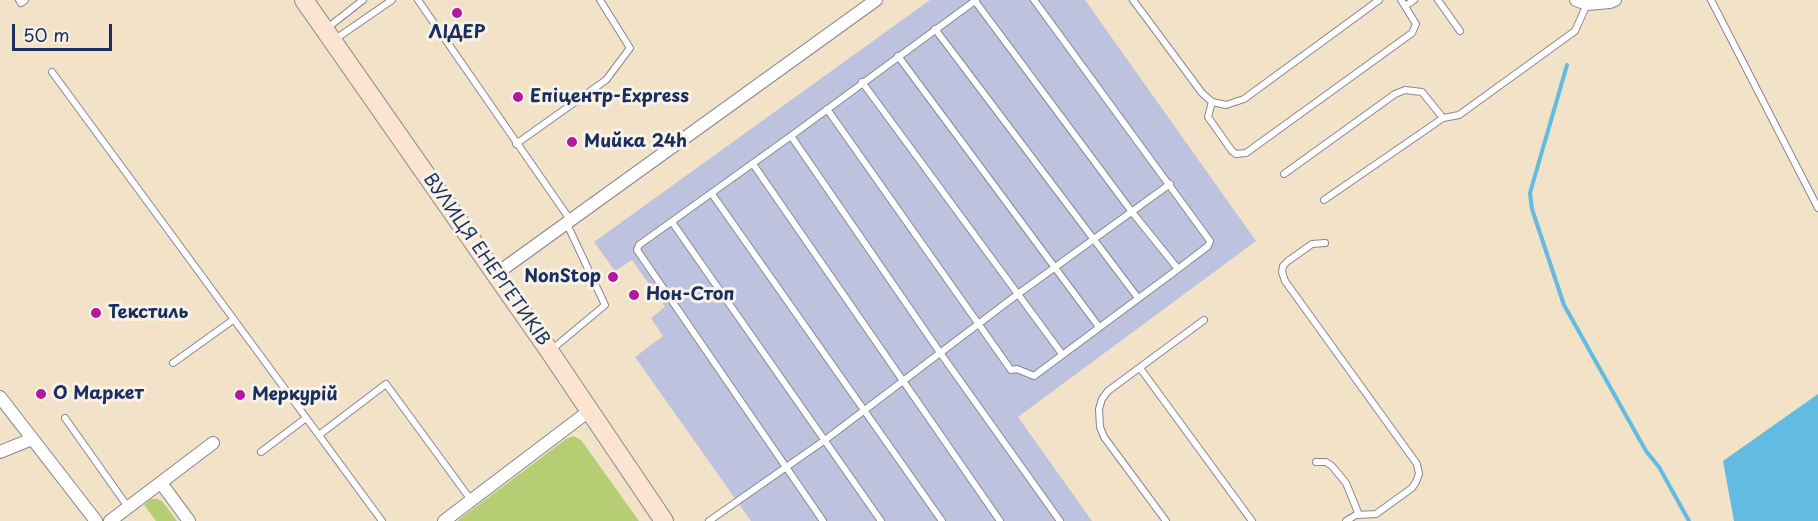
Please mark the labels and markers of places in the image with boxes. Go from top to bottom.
marker: ЛІДЕР [450,6,464,20]
place label: ЛІДЕР [429,22,485,44]
place label: Епіцентр-Express [530,86,689,108]
marker: Епіцентр-Express [511,90,525,104]
place label: Мийка 24һ [584,131,687,153]
marker: Мийка 24һ [565,135,579,149]
place label: NonStop [524,266,601,288]
marker: NonStop [606,270,620,284]
place label: Нон-Стоп [646,284,734,306]
marker: Нон-Стоп [627,288,641,302]
place label: Текстиль [108,302,188,324]
marker: Текстиль [89,306,103,320]
place label: О Маркет [53,383,144,405]
place label: Меркурій [252,384,338,406]
marker: О Маркет [34,387,48,401]
marker: Меркурій [233,388,247,402]

